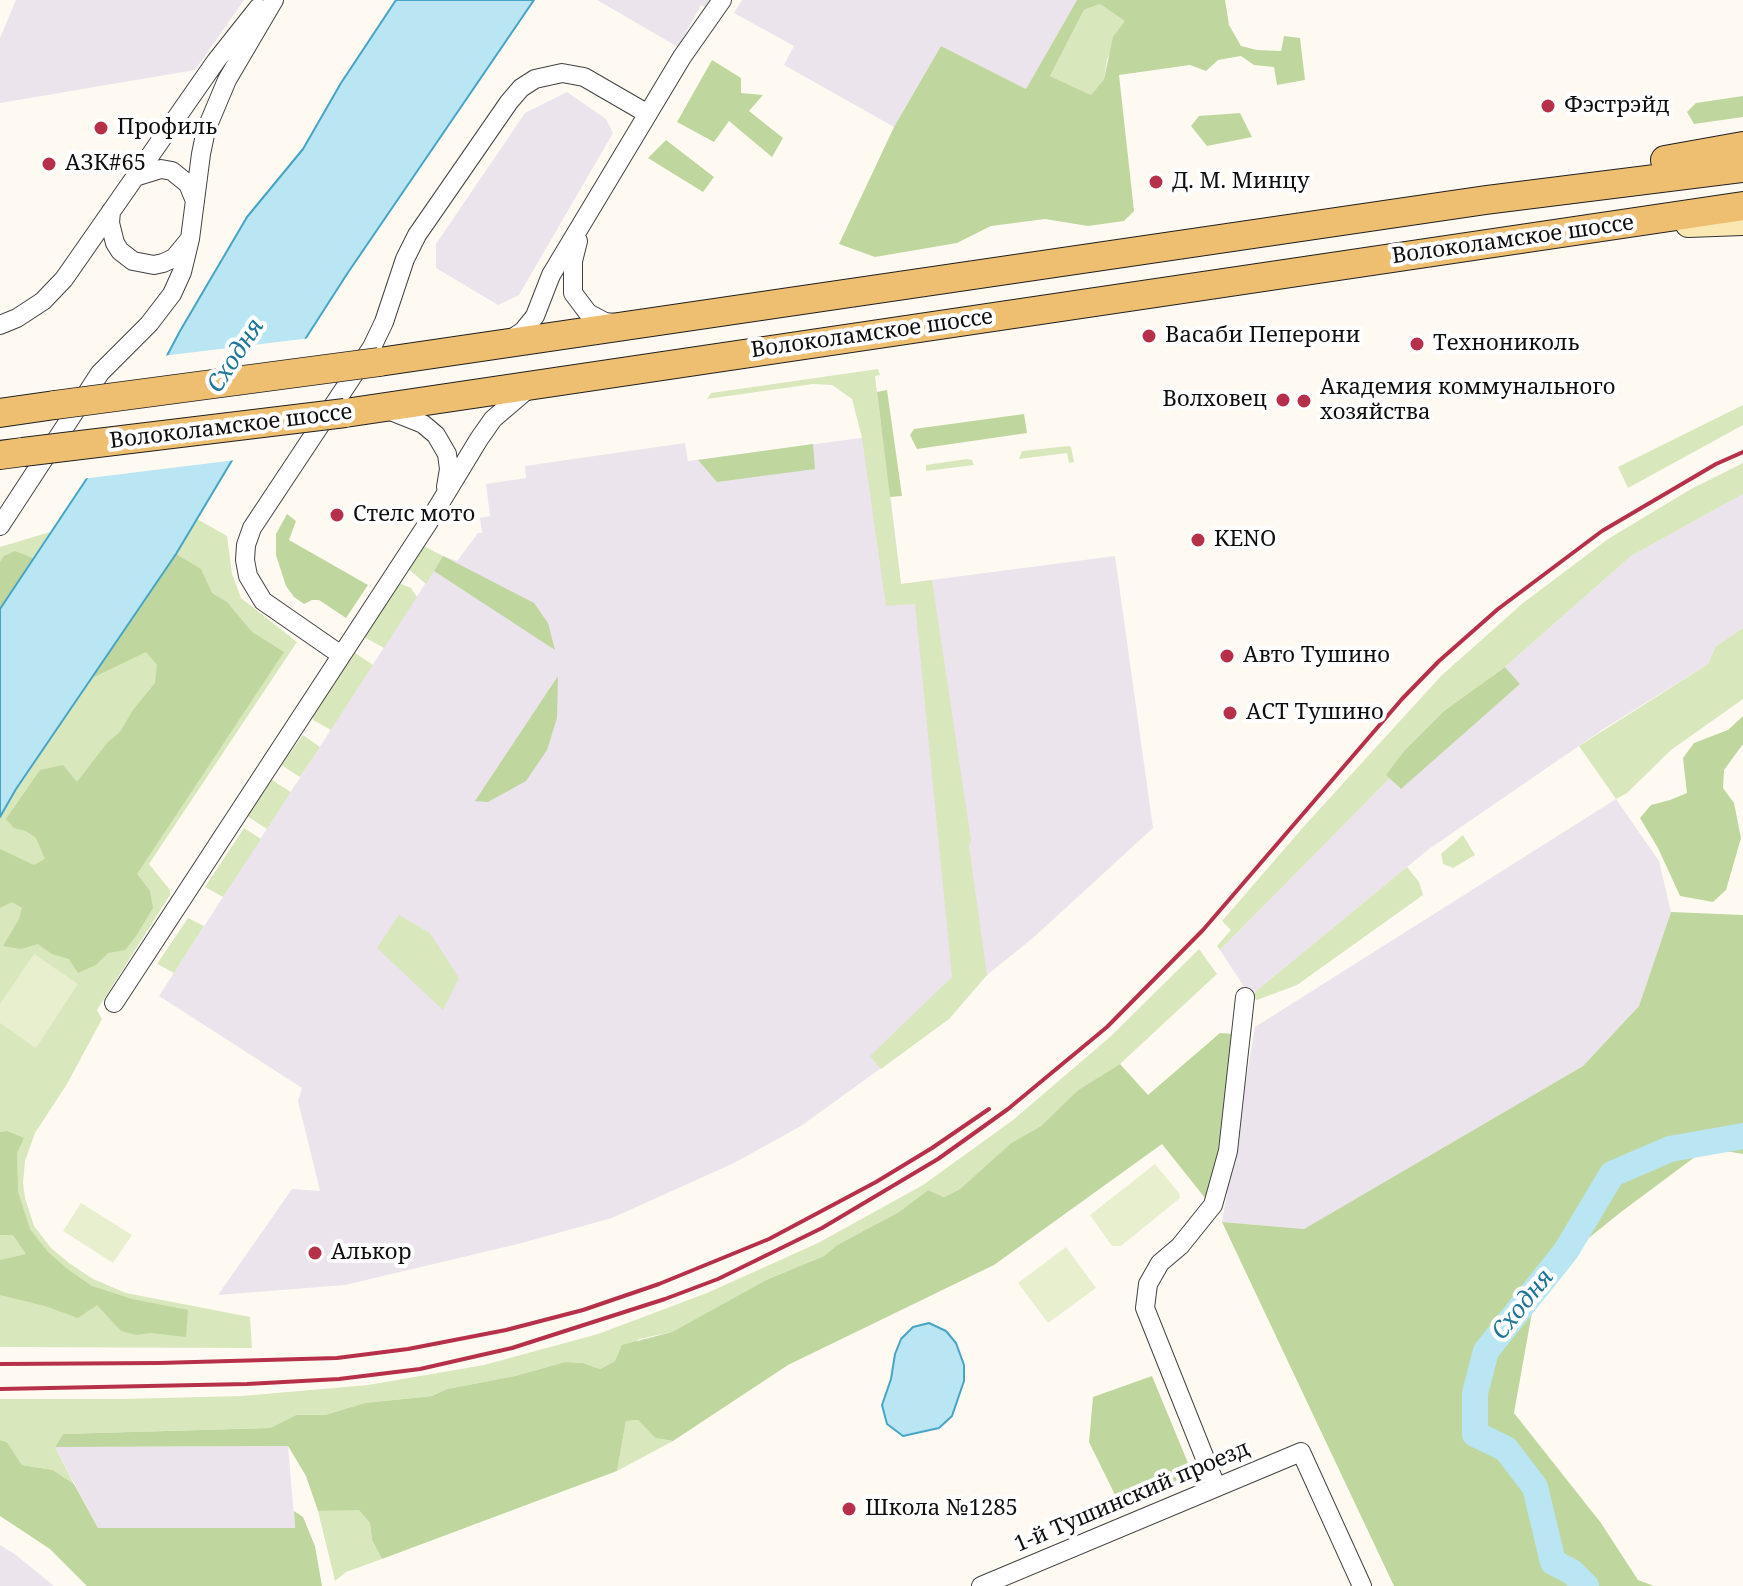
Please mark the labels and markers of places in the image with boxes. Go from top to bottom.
place label: Фэстрэйд [1564,93,1670,119]
marker: Фэстрэйд [1539,97,1557,115]
place label: Профиль [117,115,217,141]
marker: Профиль [92,119,110,137]
place label: АЗК#65 [65,151,146,177]
marker: АЗК#65 [40,155,58,173]
place label: Д. М. Минцу [1172,169,1309,195]
marker: Д. М. Минцу [1147,173,1165,191]
place label: Васаби Пеперони [1165,323,1360,349]
marker: Васаби Пеперони [1140,327,1158,345]
place label: Технониколь [1433,331,1579,357]
marker: Технониколь [1408,335,1426,353]
place label: Академия коммунального хозяйства [1320,375,1615,426]
place label: Волховец [1163,387,1267,413]
marker: Волховец [1274,391,1292,409]
marker: Академия коммунального хозяйства [1295,392,1313,410]
place label: Стелс мото [353,502,475,528]
marker: Стелс мото [328,506,346,524]
place label: KENO [1214,527,1276,553]
marker: KENO [1189,531,1207,549]
place label: Авто Тушино [1243,643,1390,669]
marker: Авто Тушино [1218,647,1236,665]
place label: АСТ Тушино [1246,700,1384,726]
marker: АСТ Тушино [1221,704,1239,722]
place label: Алькор [331,1240,412,1266]
marker: Алькор [306,1244,324,1262]
place label: Школа №1285 [865,1496,1018,1522]
marker: Школа №1285 [840,1500,858,1518]

